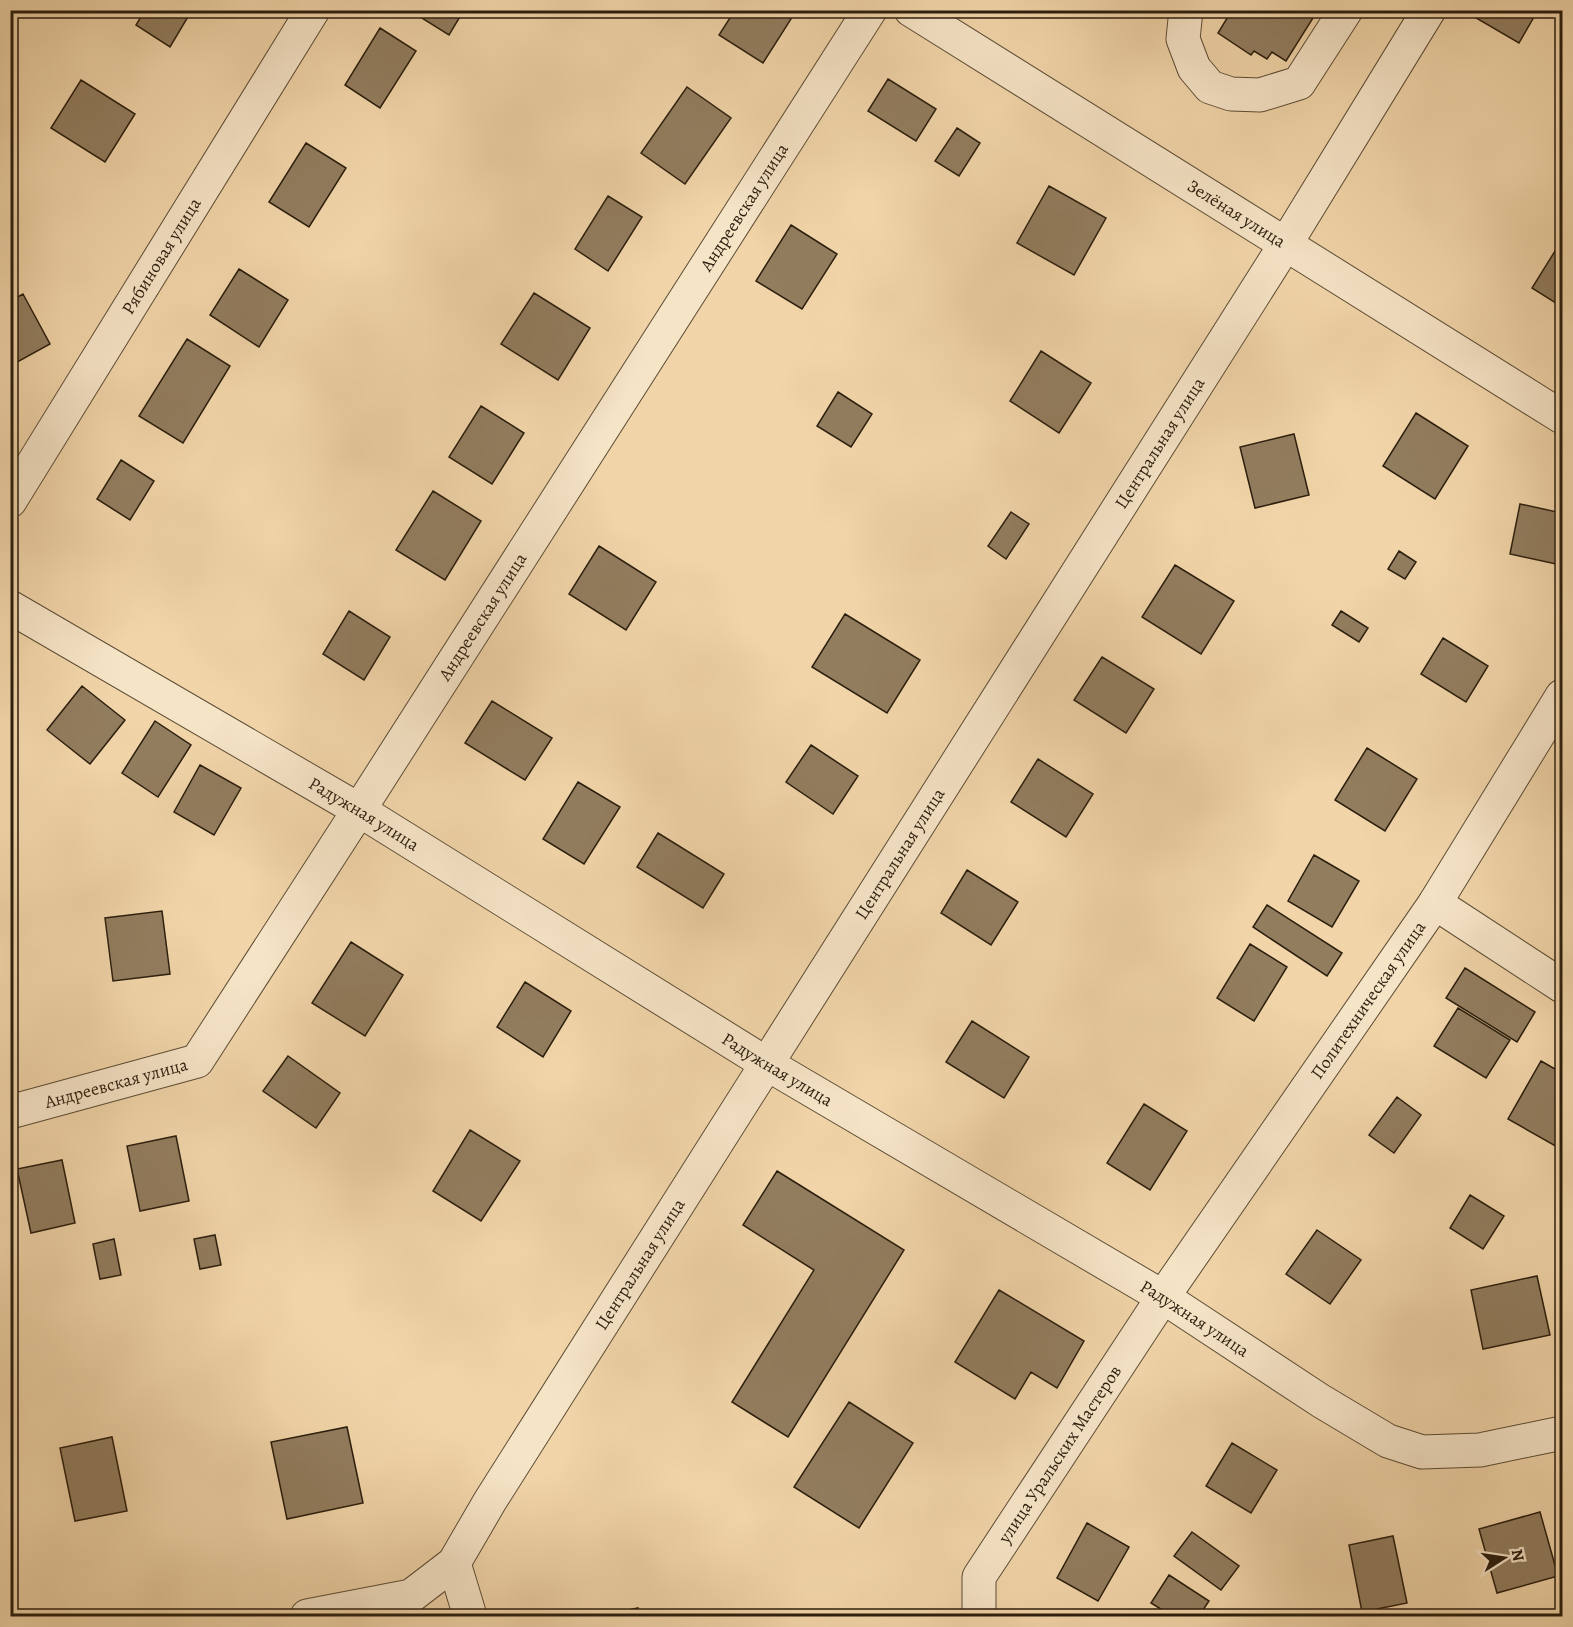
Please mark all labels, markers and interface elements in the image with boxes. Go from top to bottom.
street label: Андреевская улица [694,138,794,276]
street label: Зелёная улица [1183,174,1291,254]
street label: Рябиновая улица [116,192,207,319]
street label: Центральная улица [1109,372,1211,513]
street label: Андреевская улица [432,548,533,686]
street label: Радужная улица [304,771,425,857]
street label: Центральная улица [849,783,951,924]
street label: Политехническая улица [1305,916,1431,1084]
street label: Радужная улица [717,1027,838,1112]
street label: Андреевская улица [41,1052,191,1114]
street label: Центральная улица [589,1193,691,1335]
street label: Радужная улица [1136,1274,1254,1363]
street label: улица Уральских Мастеров [992,1360,1127,1549]
north arrow [1474,1528,1534,1588]
text: N [1506,1547,1530,1563]

